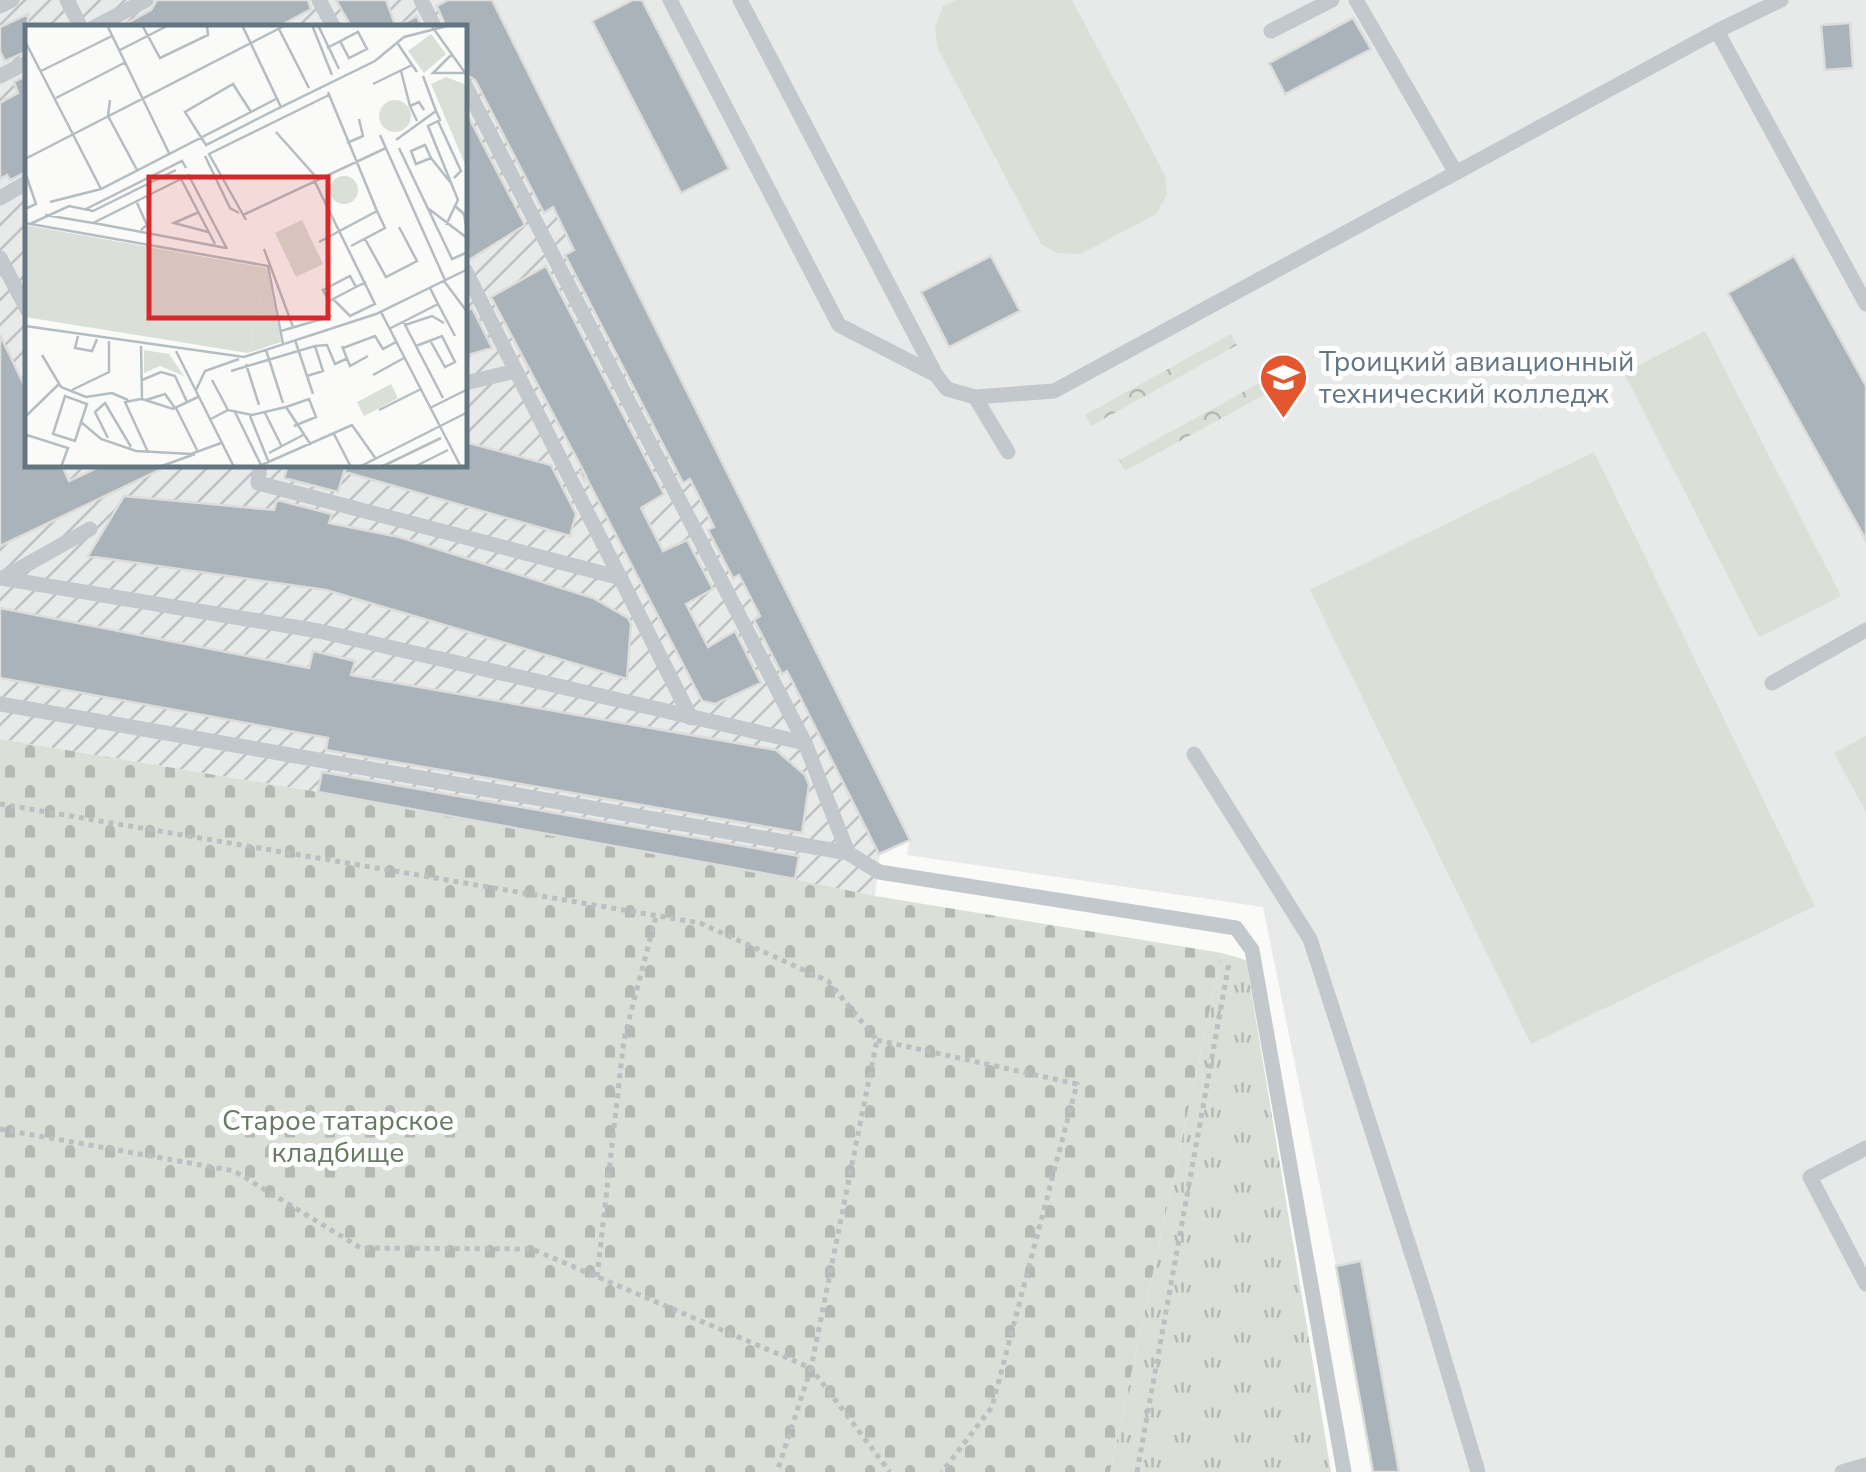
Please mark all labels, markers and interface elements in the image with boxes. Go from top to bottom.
inset map [25,25,468,468]
place label: Троицкий авиационный технический колледж [1319,343,1634,413]
school or university icon: Троицкий авиационный технический колледж [1258,352,1310,420]
park label: Старое татарское кладбище [222,1102,454,1172]

